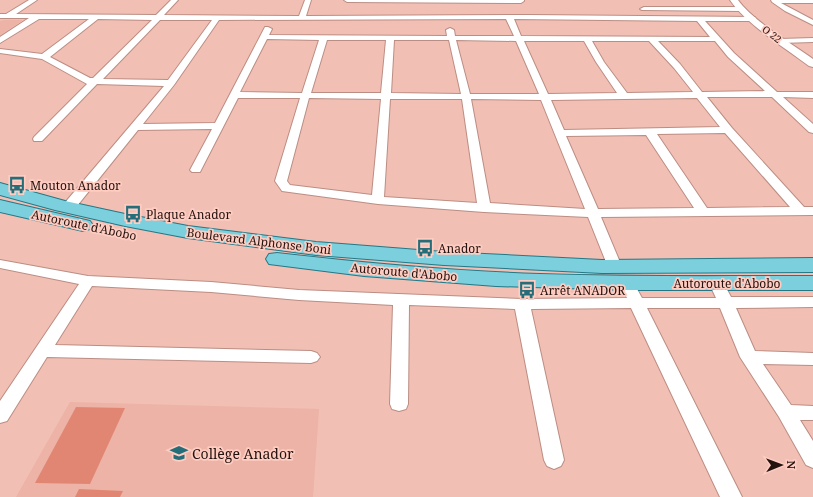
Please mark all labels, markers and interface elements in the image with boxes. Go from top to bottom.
street label: O 22 [759,22,785,46]
bus stop icon: Mouton Anador [7,175,27,195]
place label: Mouton Anador [30,177,121,194]
bus stop icon: Plaque Anador [123,204,143,224]
street label: Autoroute d'Abobo [30,206,138,244]
place label: Plaque Anador [146,206,232,223]
street label: Boulevard Alphonse Boni [186,224,332,258]
bus stop icon: Anador [415,238,435,258]
place label: Anador [438,240,481,257]
street label: Autoroute d'Abobo [350,259,458,285]
street label: Autoroute d'Abobo [673,275,781,292]
bus stop icon: Arrêt ANADOR [517,280,537,300]
place label: Arrêt ANADOR [540,282,625,299]
school or university icon: Collège Anador [169,443,189,463]
place label: Collège Anador [192,444,294,463]
north arrow [761,445,801,485]
text: N [784,460,799,470]

